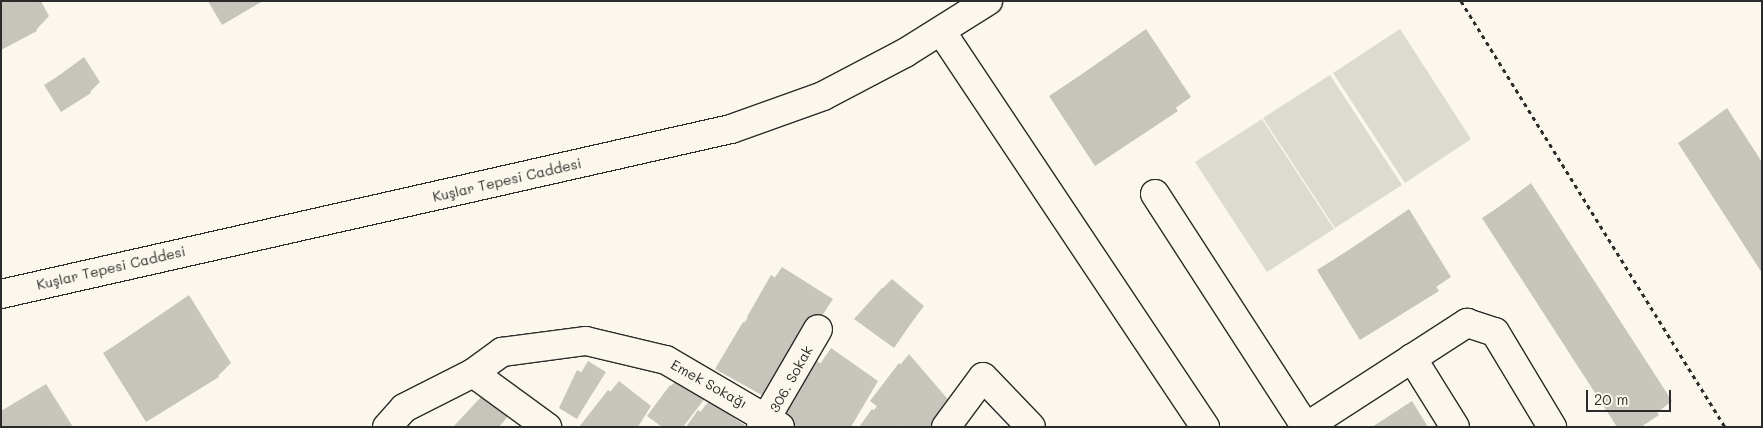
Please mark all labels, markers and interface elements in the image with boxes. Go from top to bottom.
street label: Kuşlar Tepesi Caddesi [431,155,583,205]
street label: Kuşlar Tepesi Caddesi [35,243,187,293]
street label: 306. Sokak [766,343,816,415]
street label: Emek Sokağı [668,356,750,412]
scale bar [1588,380,1673,412]
text: 20 m [1594,389,1628,409]

